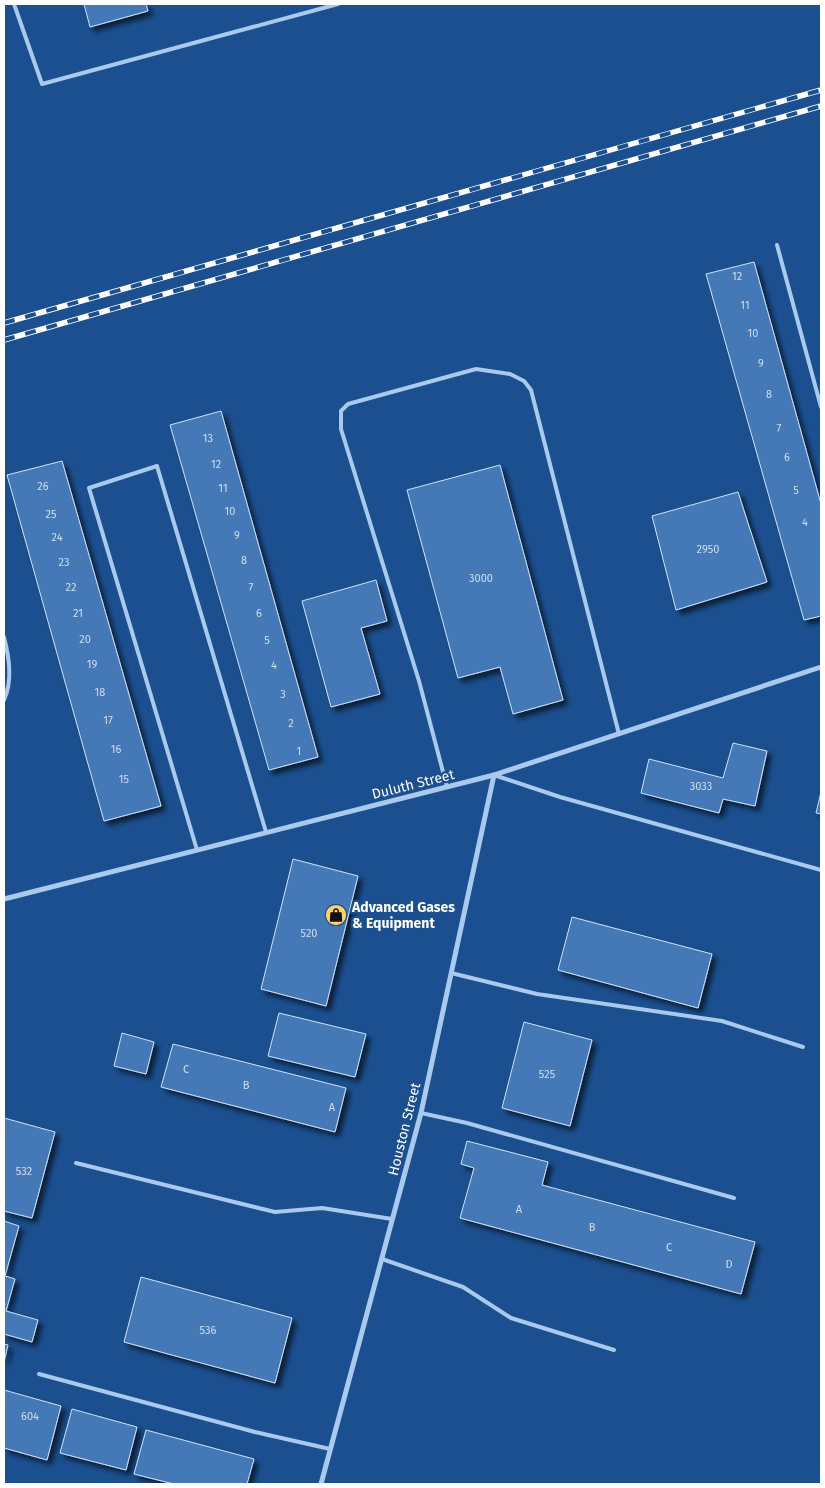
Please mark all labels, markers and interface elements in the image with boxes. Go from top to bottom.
house number: 12 [732,270,742,283]
house number: 11 [740,299,750,312]
house number: 10 [748,327,758,340]
house number: 9 [758,357,764,370]
house number: 8 [766,388,772,401]
house number: 7 [777,422,782,435]
house number: 13 [203,432,213,445]
house number: 6 [784,451,790,464]
house number: 12 [211,458,221,471]
house number: 26 [37,480,49,493]
house number: 11 [218,482,228,495]
house number: 5 [793,484,799,497]
house number: 10 [225,505,235,518]
house number: 25 [46,508,57,521]
house number: 4 [802,516,808,529]
house number: 9 [234,529,240,542]
house number: 24 [52,531,63,544]
house number: 2950 [697,543,719,556]
house number: 8 [241,554,247,567]
house number: 23 [59,556,69,569]
house number: 3000 [469,572,493,585]
house number: 22 [66,581,76,594]
house number: 7 [249,581,254,594]
house number: 21 [73,607,83,620]
house number: 6 [256,607,262,620]
house number: 20 [79,633,91,646]
house number: 5 [264,634,270,647]
house number: 19 [87,658,97,671]
house number: 4 [271,659,277,672]
house number: 18 [95,686,105,699]
house number: 3 [280,688,286,701]
house number: 17 [103,714,113,727]
house number: 2 [288,717,294,730]
house number: 16 [111,743,121,756]
house number: 1 [297,745,301,758]
street label: Duluth Street [370,766,457,803]
house number: 15 [119,773,130,786]
house number: 3033 [690,780,712,793]
place label: Advanced Gases & Equipment [351,899,455,932]
shop icon: Advanced Gases & Equipment [324,903,348,927]
house number: 520 [301,927,317,940]
house number: C [183,1063,189,1076]
house number: 525 [539,1068,556,1081]
house number: B [243,1079,250,1092]
street label: Houston Street [385,1080,424,1177]
house number: A [329,1101,336,1114]
house number: 532 [16,1165,32,1178]
house number: A [516,1203,523,1216]
house number: B [589,1221,596,1234]
house number: C [666,1241,672,1254]
house number: D [725,1258,733,1271]
house number: 536 [200,1324,217,1337]
house number: 604 [21,1410,39,1423]

